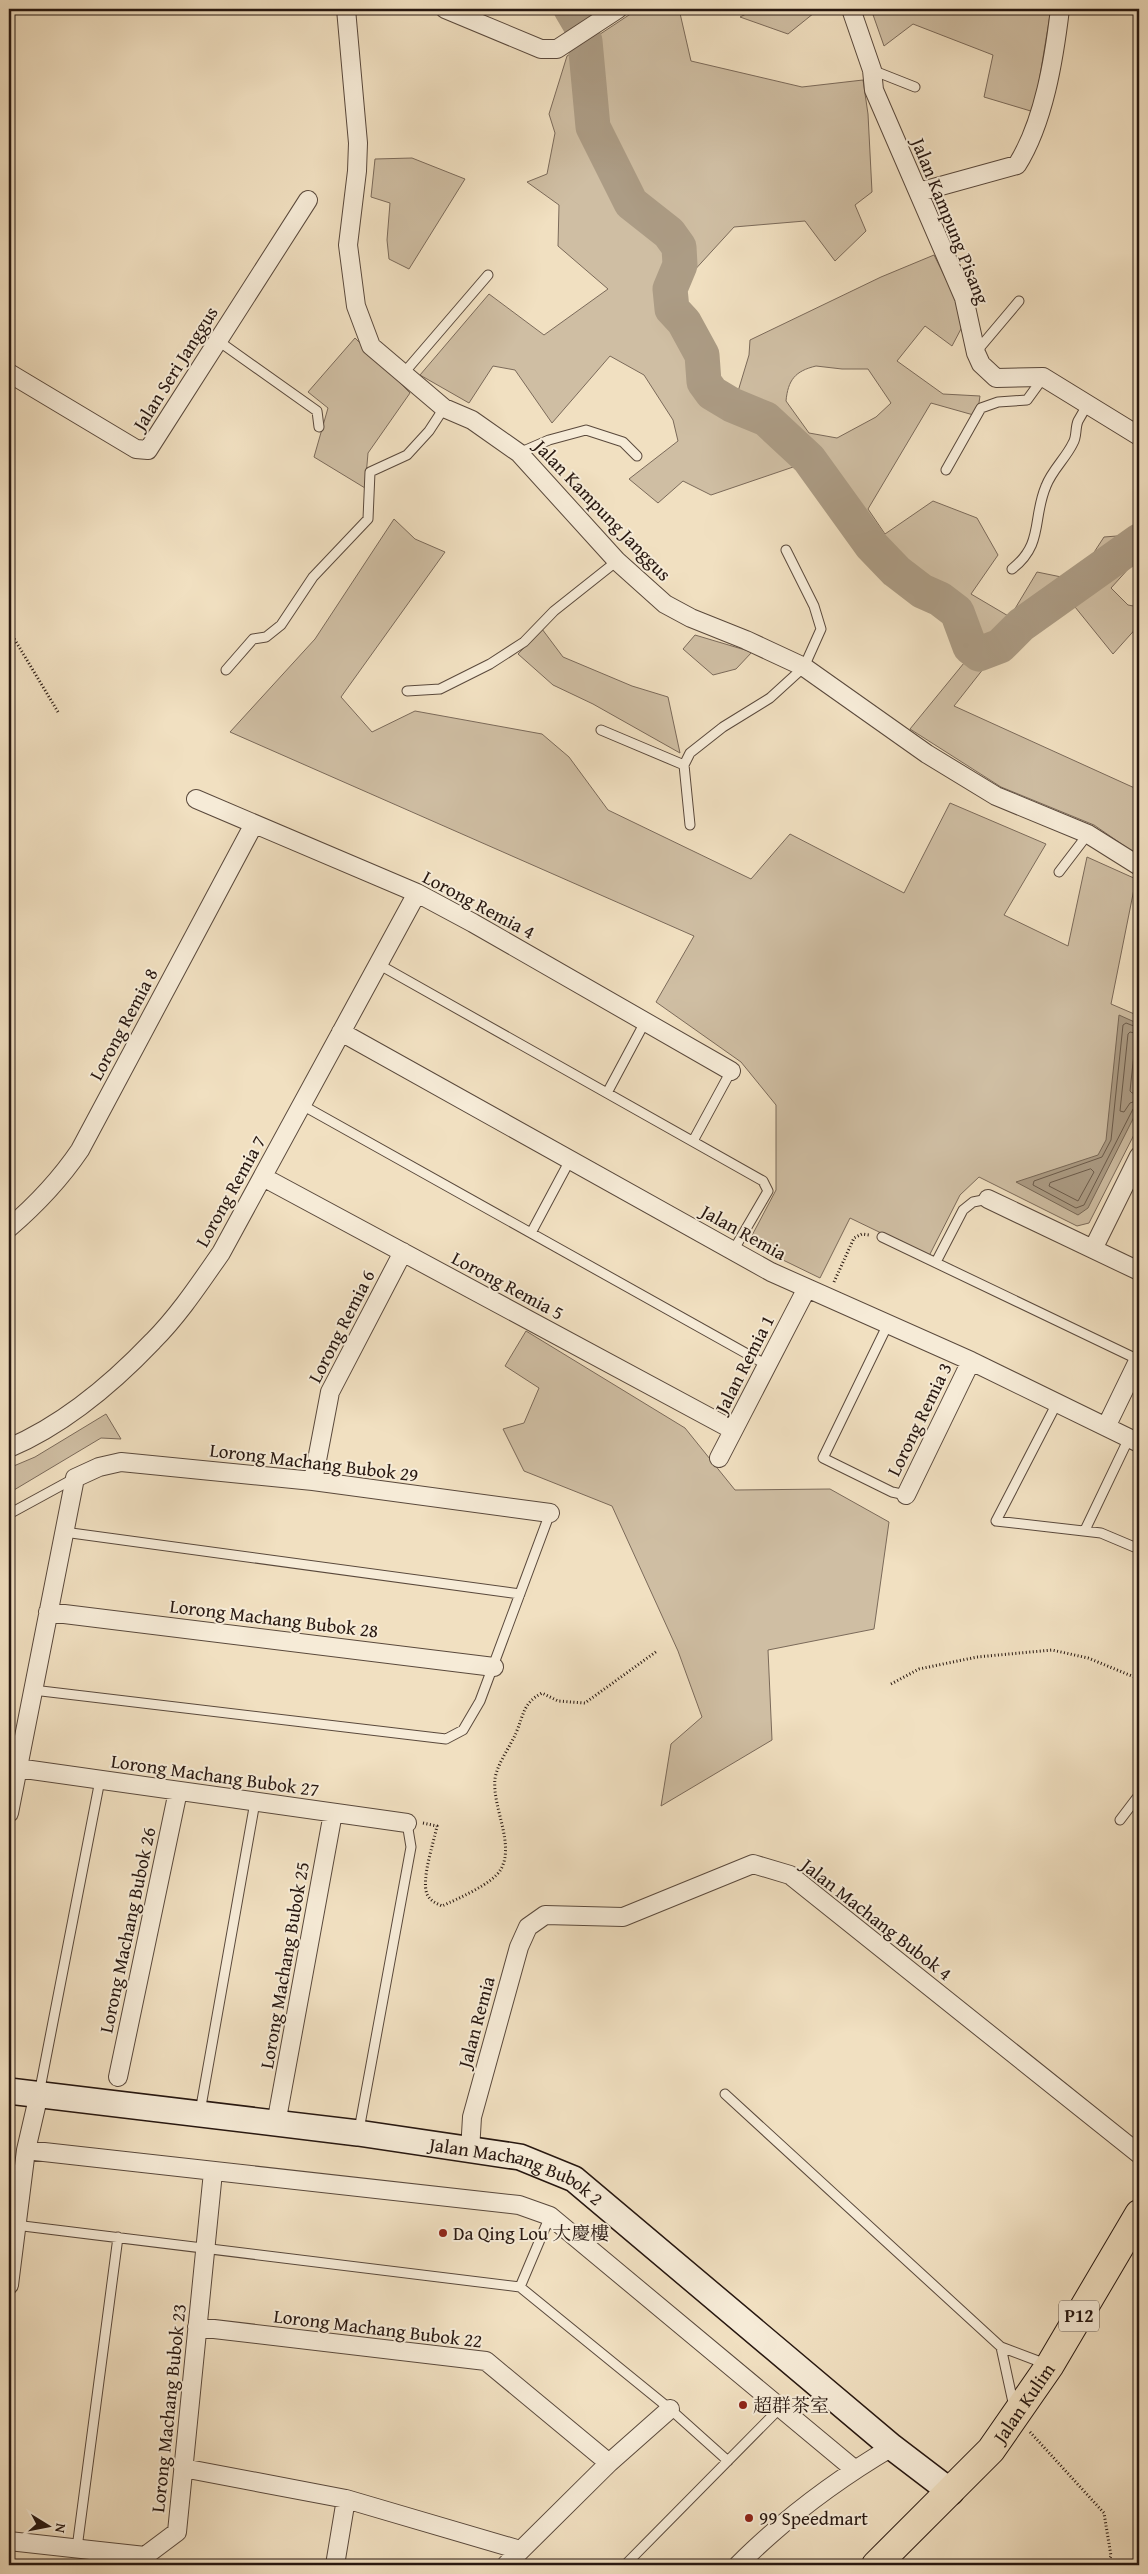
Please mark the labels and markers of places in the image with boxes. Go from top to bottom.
place label: Da Qing Lou 大慶樓 [453,2219,609,2247]
marker: Da Qing Lou 大慶樓 [437,2227,449,2239]
place label: 超群茶室 [753,2391,829,2419]
marker: 超群茶室 [737,2399,749,2411]
place label: 99 Speedmart [759,2504,868,2532]
marker: 99 Speedmart [743,2512,755,2524]

